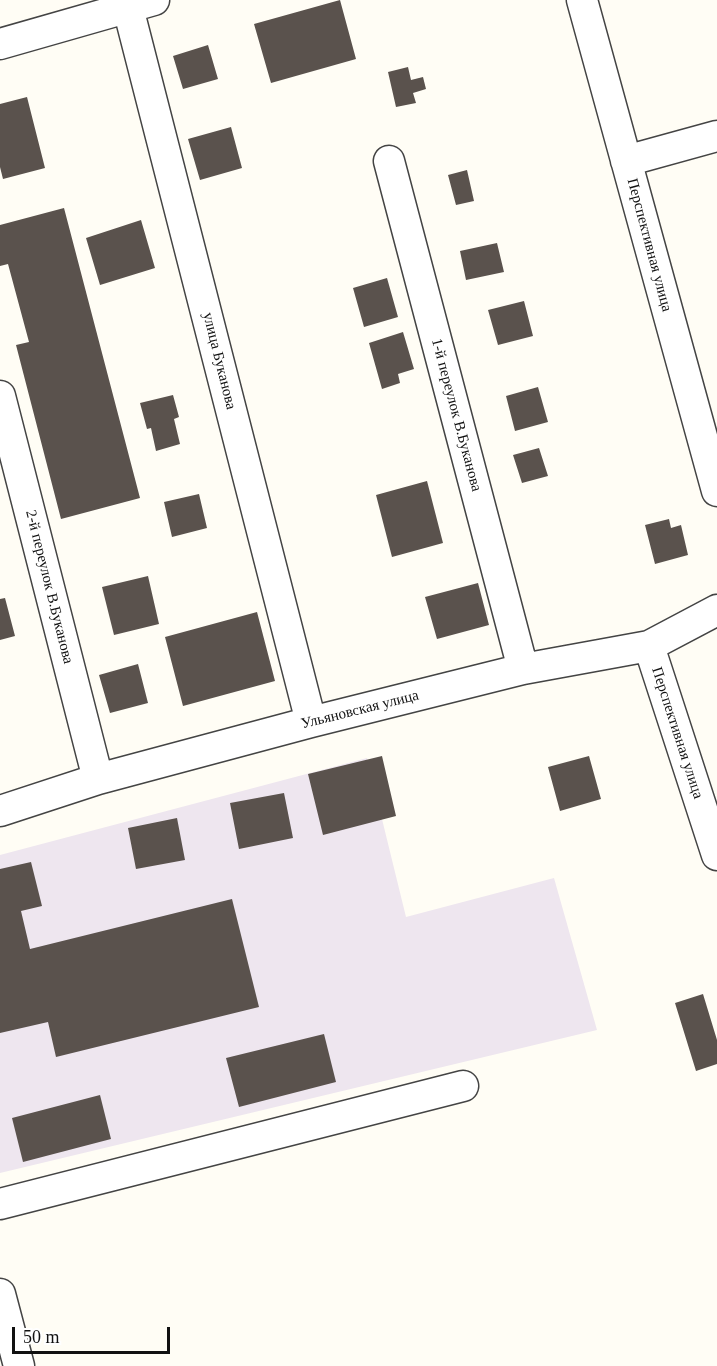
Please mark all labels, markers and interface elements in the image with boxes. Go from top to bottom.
street label: Перспективная улица [623,176,675,314]
street label: улица Буканова [198,311,240,411]
street label: 1-й переулок В.Буканова [427,336,485,494]
street label: 2-й переулок В.Буканова [21,508,77,666]
street label: Перспективная улица [647,665,707,801]
street label: Ульяновская улица [299,687,421,733]
scale bar [15,1315,172,1353]
text: 50 m [23,1327,60,1347]

